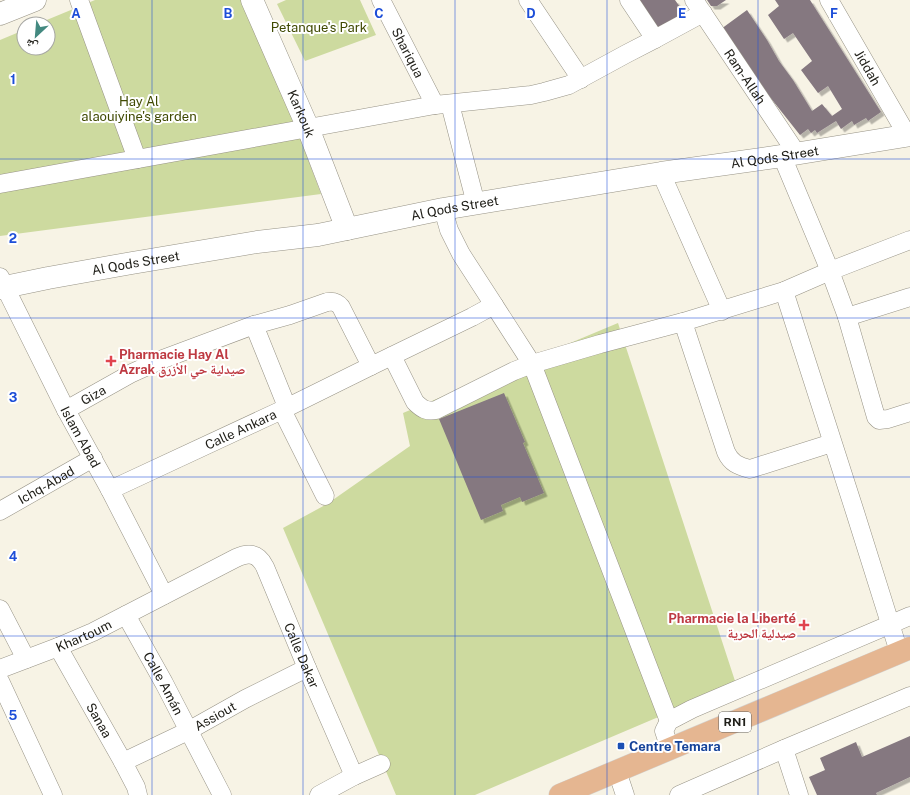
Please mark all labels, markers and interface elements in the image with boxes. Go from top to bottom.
text: A [71,6,81,21]
text: B [224,6,233,21]
text: C [374,6,384,21]
text: D [526,6,536,21]
text: E [678,6,686,21]
text: F [830,6,838,21]
north arrow [16,16,56,56]
park label: Petanque's Park [271,20,367,35]
street label: Shariqua [388,25,427,80]
text: ش [23,35,40,53]
street label: Ram-Allah [721,46,769,107]
street label: Jiddah [851,47,884,88]
text: 1 [10,72,16,87]
street label: Karkouk [284,88,318,140]
park label: Hay Al alaouiyine's garden [81,94,197,124]
street label: Al Qods Street [730,143,820,171]
street label: Al Qods Street [410,193,500,223]
text: 2 [9,231,17,246]
street label: Al Qods Street [91,248,181,278]
place label: Pharmacie Hay Al Azrak صيدلية حي الأزرق [119,347,245,380]
marker: Pharmacie Hay Al Azrak صيدلية حي الأزرق [106,356,116,366]
street label: Giza [78,382,108,408]
text: 3 [9,390,18,405]
street label: Islam Abad [57,404,103,470]
street label: Calle Ankara [203,407,279,453]
street label: Ichq-Abad [16,463,77,507]
text: 4 [9,549,18,564]
place label: Pharmacie la Liberté صيدلية الحرية [668,611,796,641]
street label: Khartoum [54,617,114,655]
marker: Pharmacie la Liberté صيدلية الحرية [799,620,809,630]
street label: Calle Dakar [281,621,322,691]
street label: Calle Amán [140,650,186,717]
street label: Assiout [192,699,239,734]
street label: Sanaa [83,700,115,740]
text: 5 [9,708,18,723]
road number: RN1 [719,712,751,732]
place label: Centre Temara [629,739,721,754]
marker: Centre Temara [616,741,626,751]

